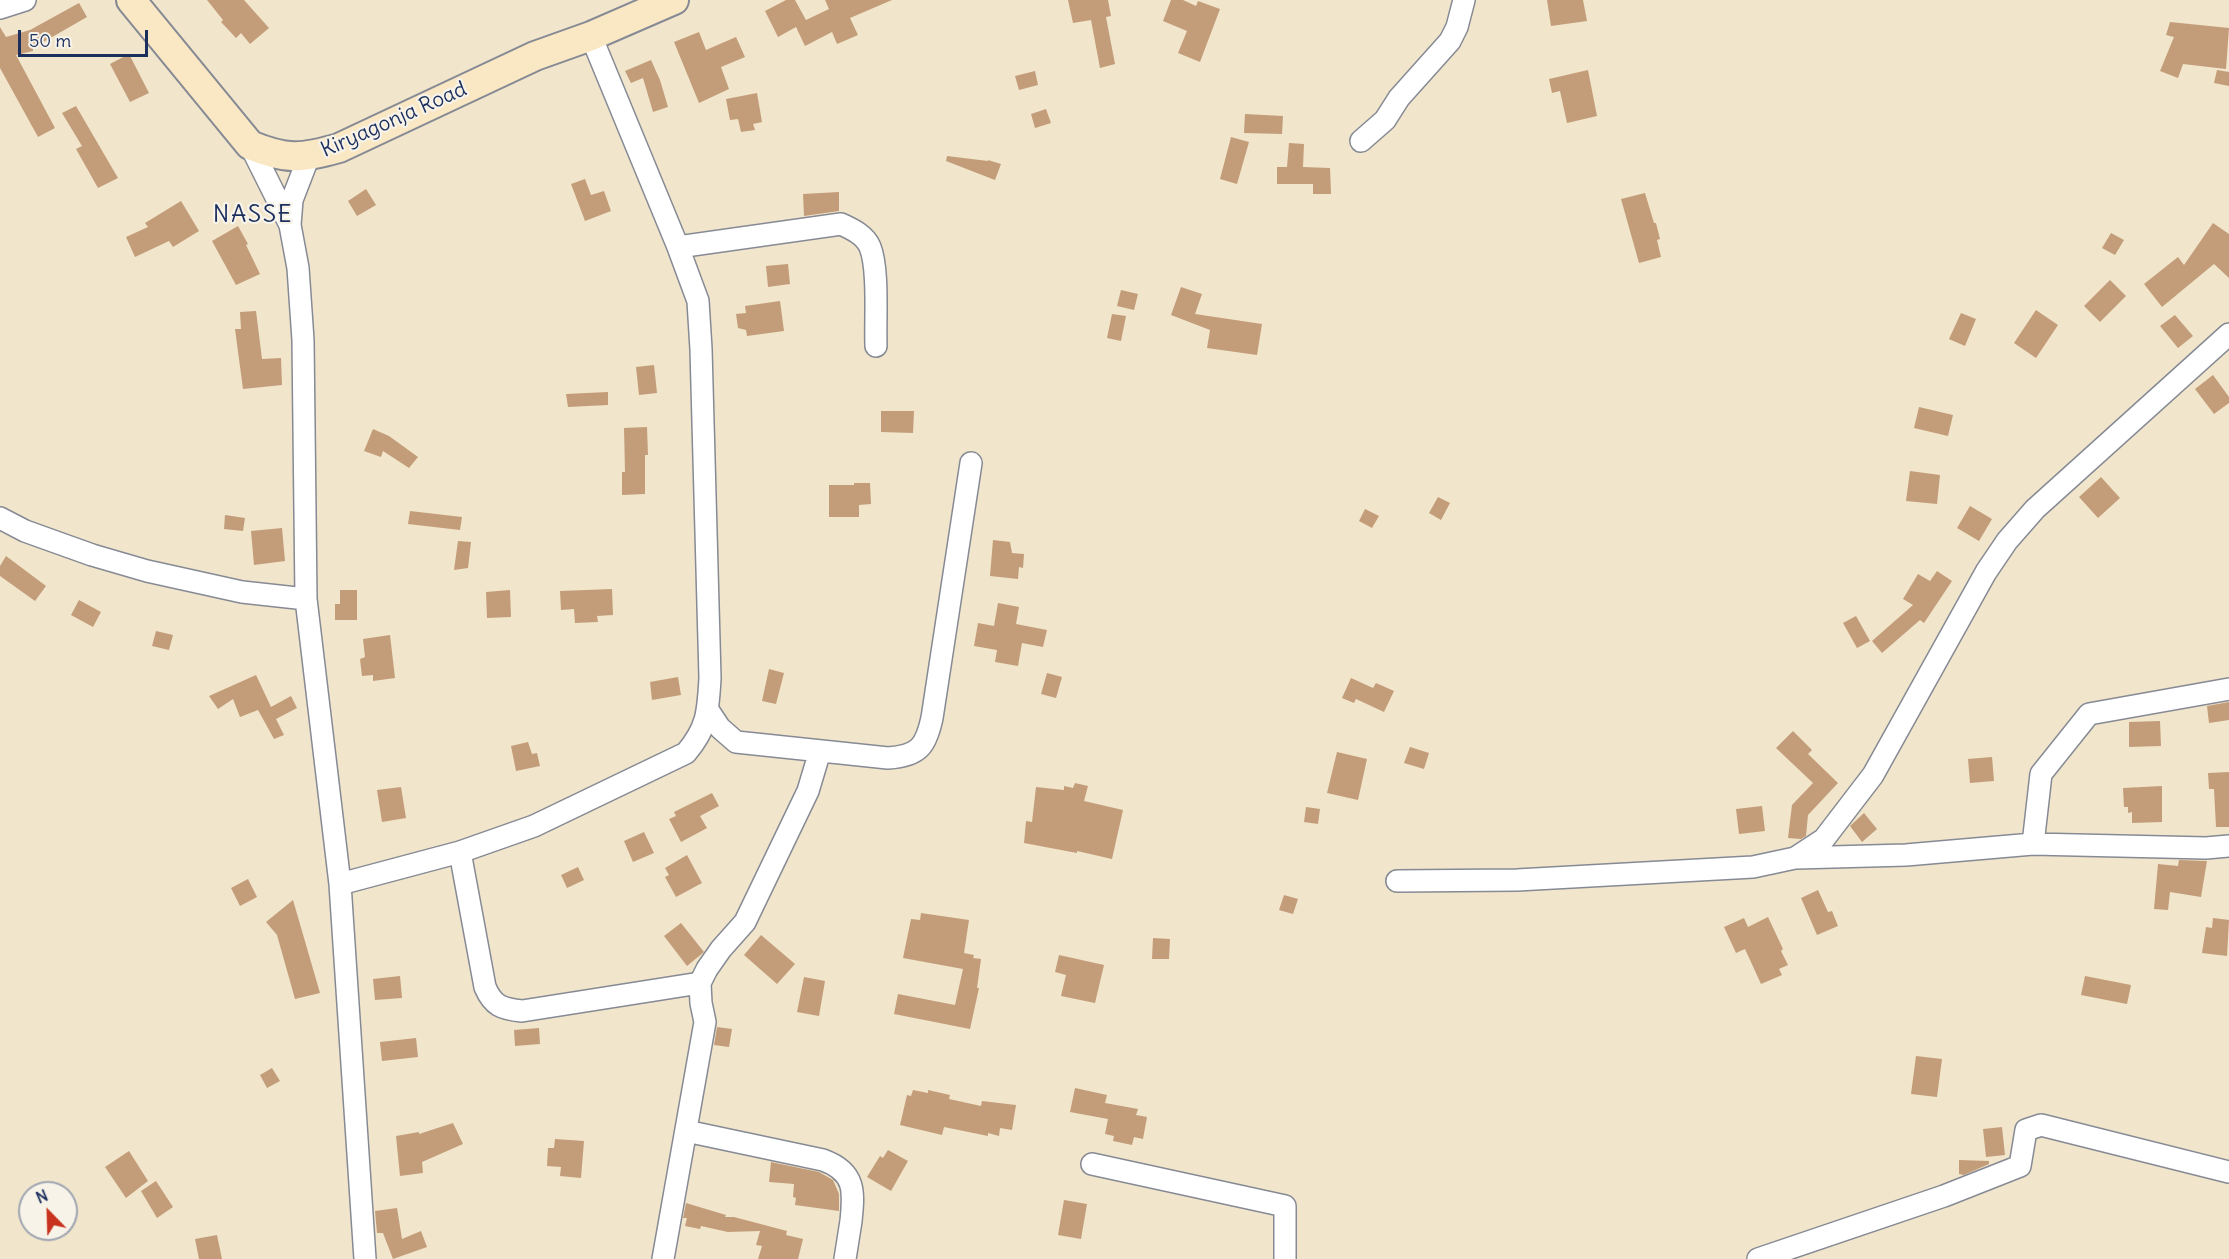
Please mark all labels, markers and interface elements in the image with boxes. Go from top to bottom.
scale bar [21,18,152,56]
text: 50 m [29,29,71,52]
street label: Kiryagonja Road [317,77,471,163]
district label: NASSE [213,201,293,229]
north arrow [18,1181,78,1241]
text: N [33,1185,51,1208]

